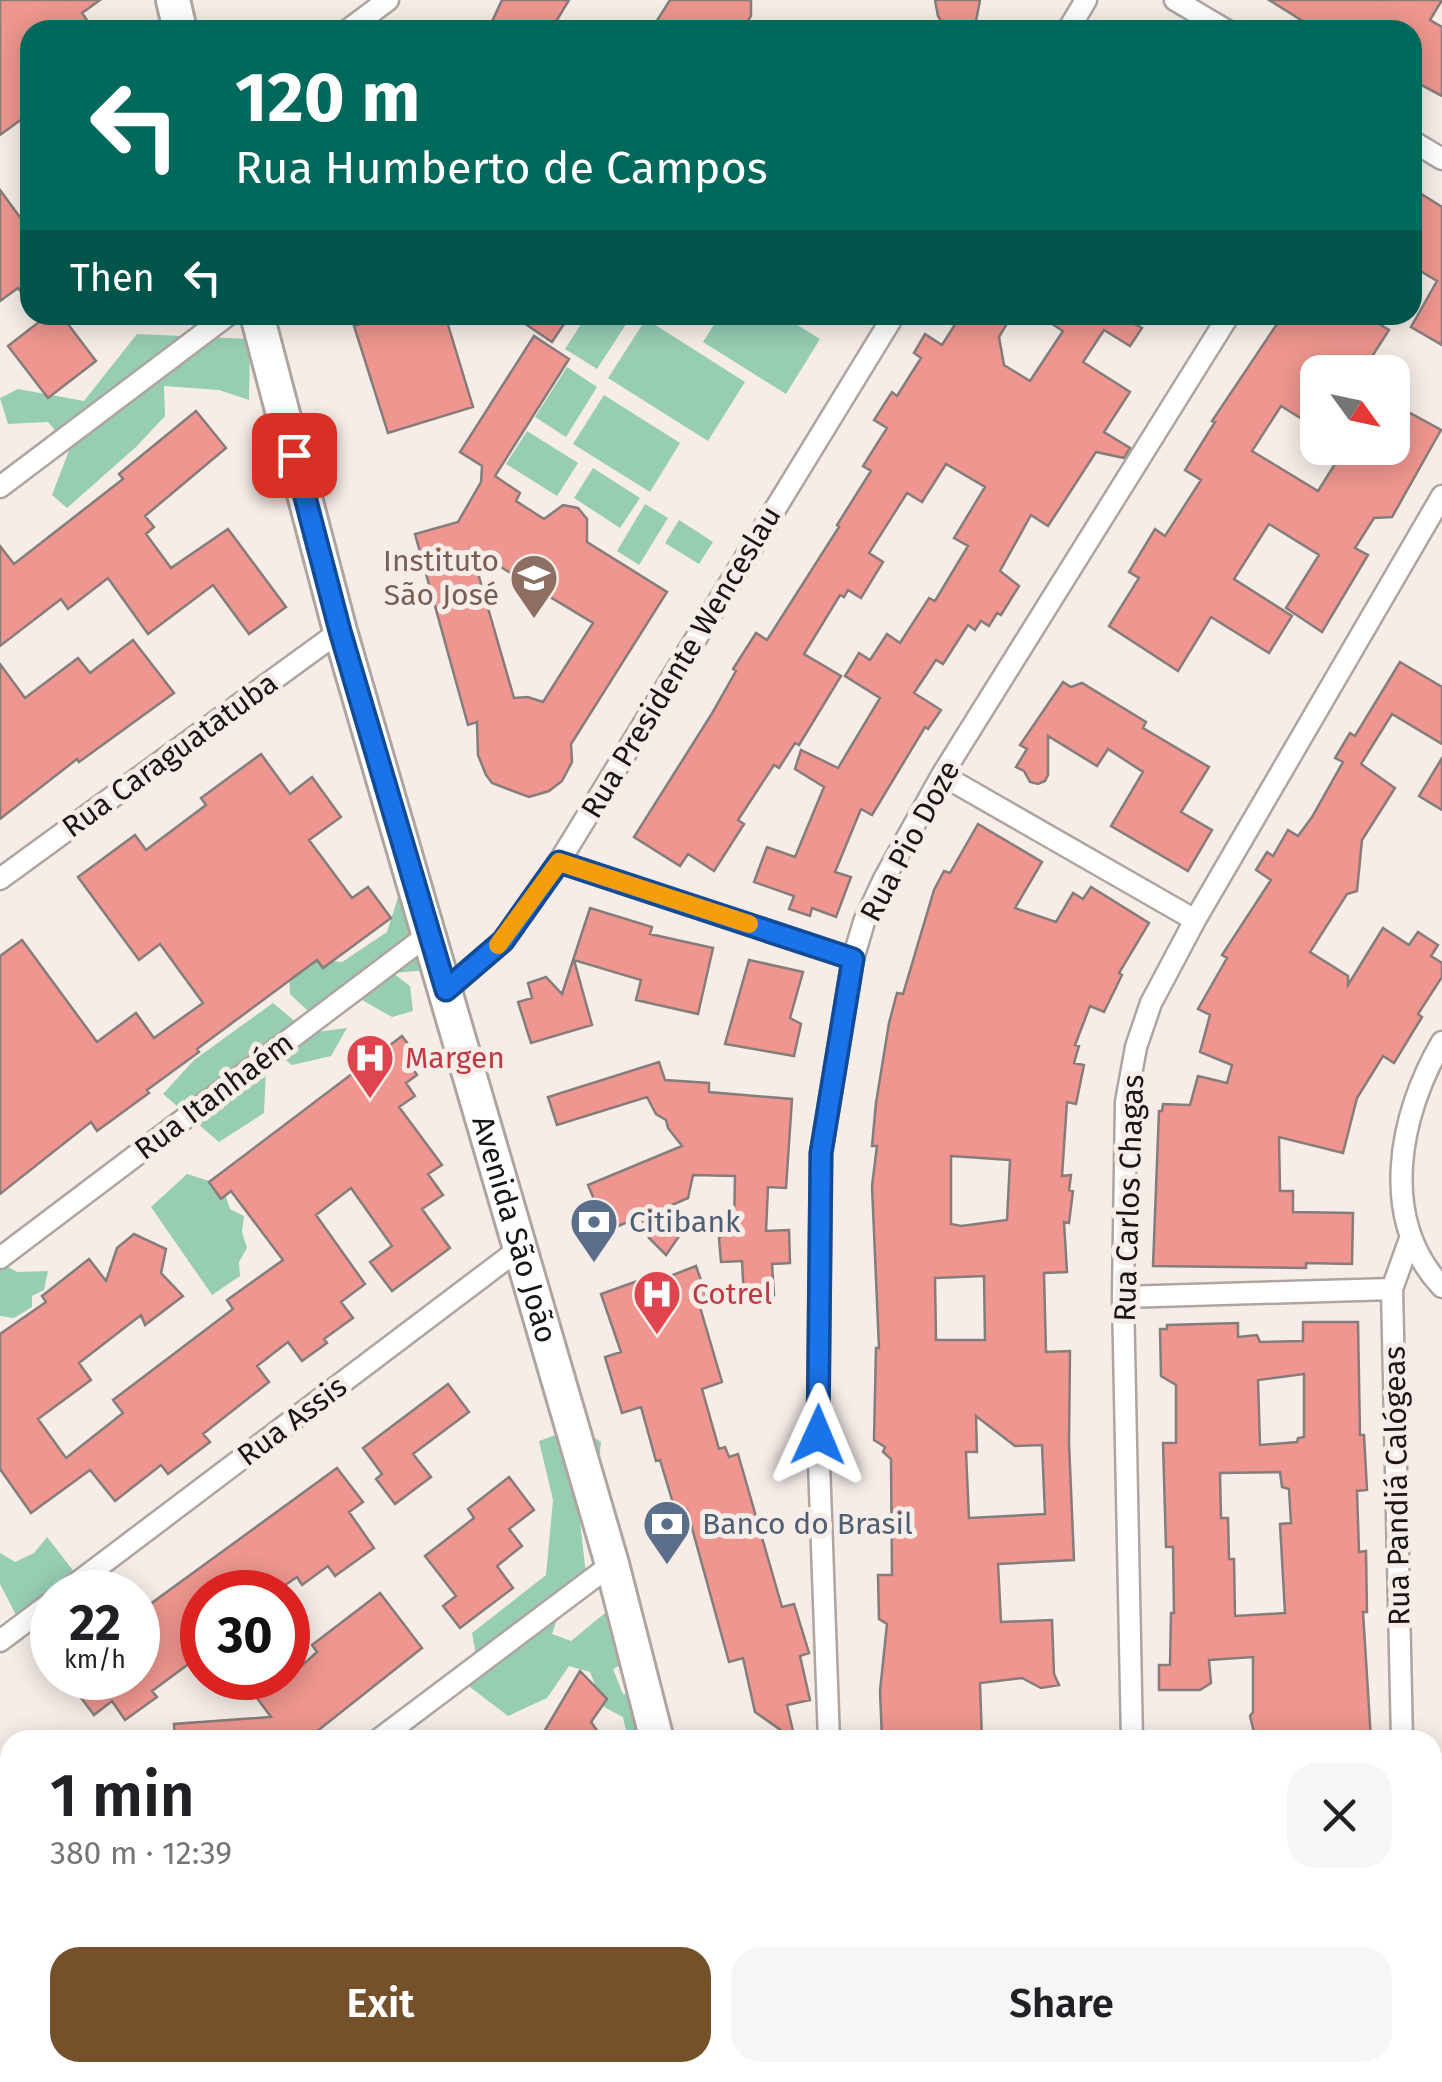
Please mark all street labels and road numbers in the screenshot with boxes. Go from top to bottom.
street label: Rua Presidente Wenceslau [573,499,789,825]
street label: Rua Caraguatatuba [55,665,285,845]
street label: Rua Pio Doze [853,754,967,928]
street label: Rua Itanhaém [128,1025,300,1167]
street label: Rua Carlos Chagas [1107,1074,1151,1322]
street label: Avenida São João [464,1112,565,1347]
street label: Rua Pandiá Calógeas [1377,1346,1417,1626]
street label: Rua Assis [230,1368,354,1474]

